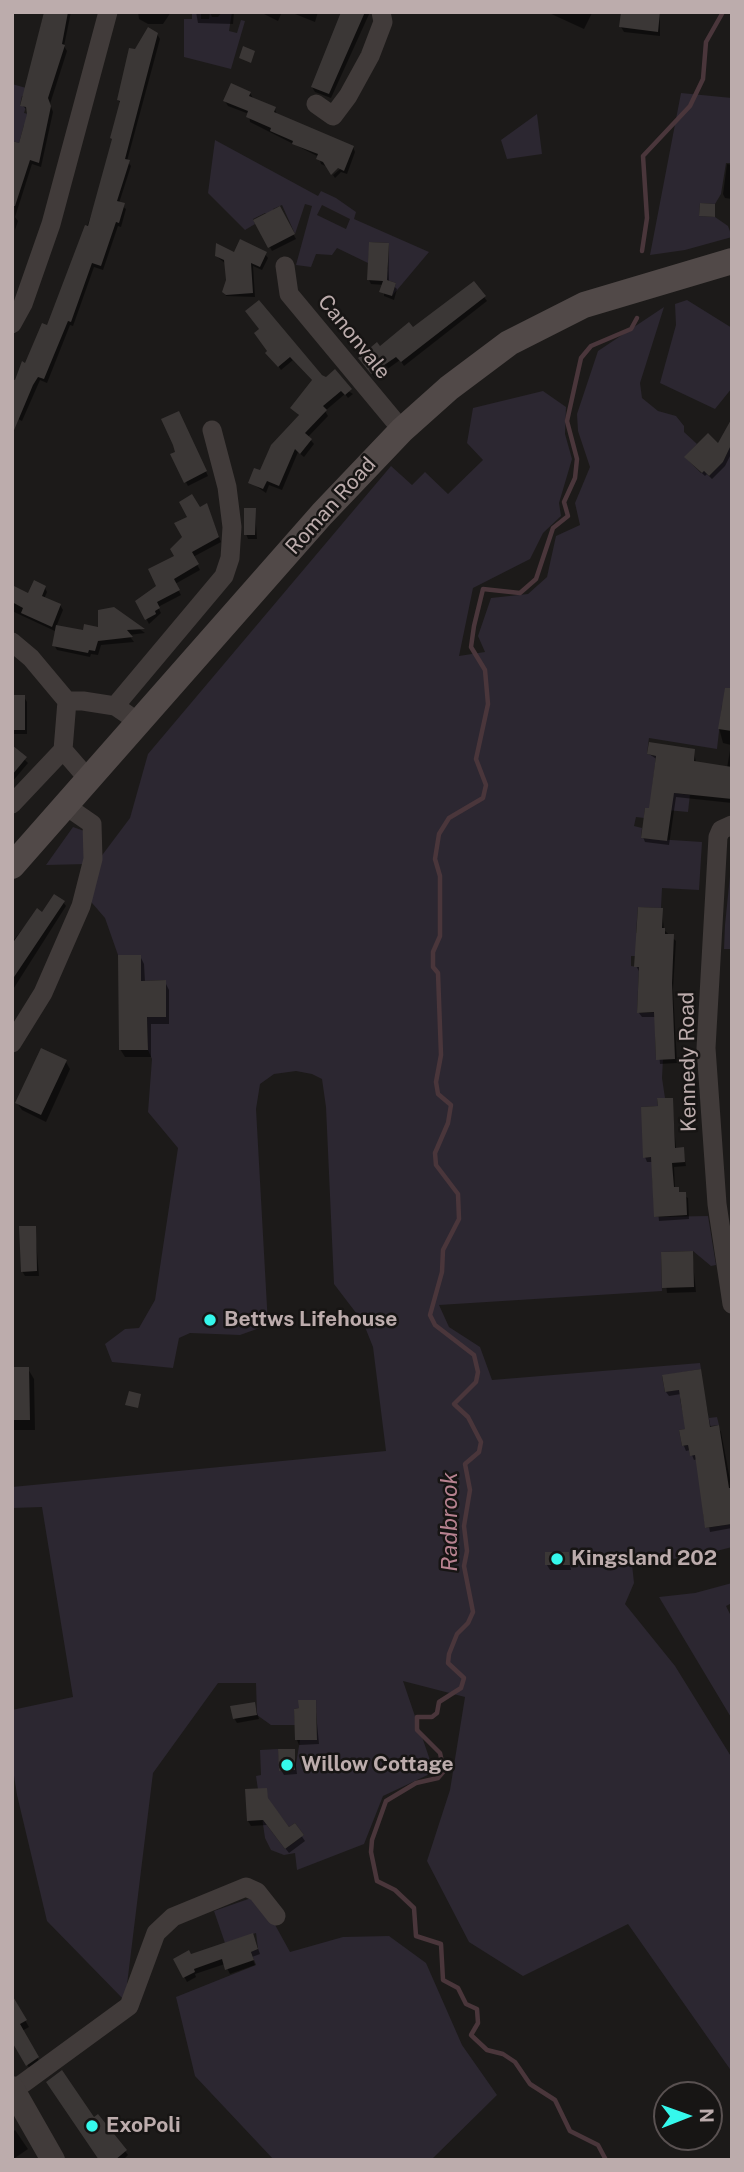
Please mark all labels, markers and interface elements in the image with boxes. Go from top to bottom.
street label: Canonvale [312,290,396,384]
street label: Roman Road [281,452,381,560]
street label: Kennedy Road [674,992,702,1132]
place label: Bettws Lifehouse [224,1307,397,1333]
marker: Bettws Lifehouse [202,1312,218,1328]
water label: Radbrook [436,1472,464,1572]
place label: Kingsland 202 [571,1546,717,1572]
marker: Kingsland 202 [549,1551,565,1567]
place label: Willow Cottage [301,1752,454,1778]
marker: Willow Cottage [279,1757,295,1773]
north arrow [653,2081,723,2151]
text: N [696,2108,718,2123]
place label: ExoPoli [106,2113,181,2139]
marker: ExoPoli [84,2118,100,2134]

